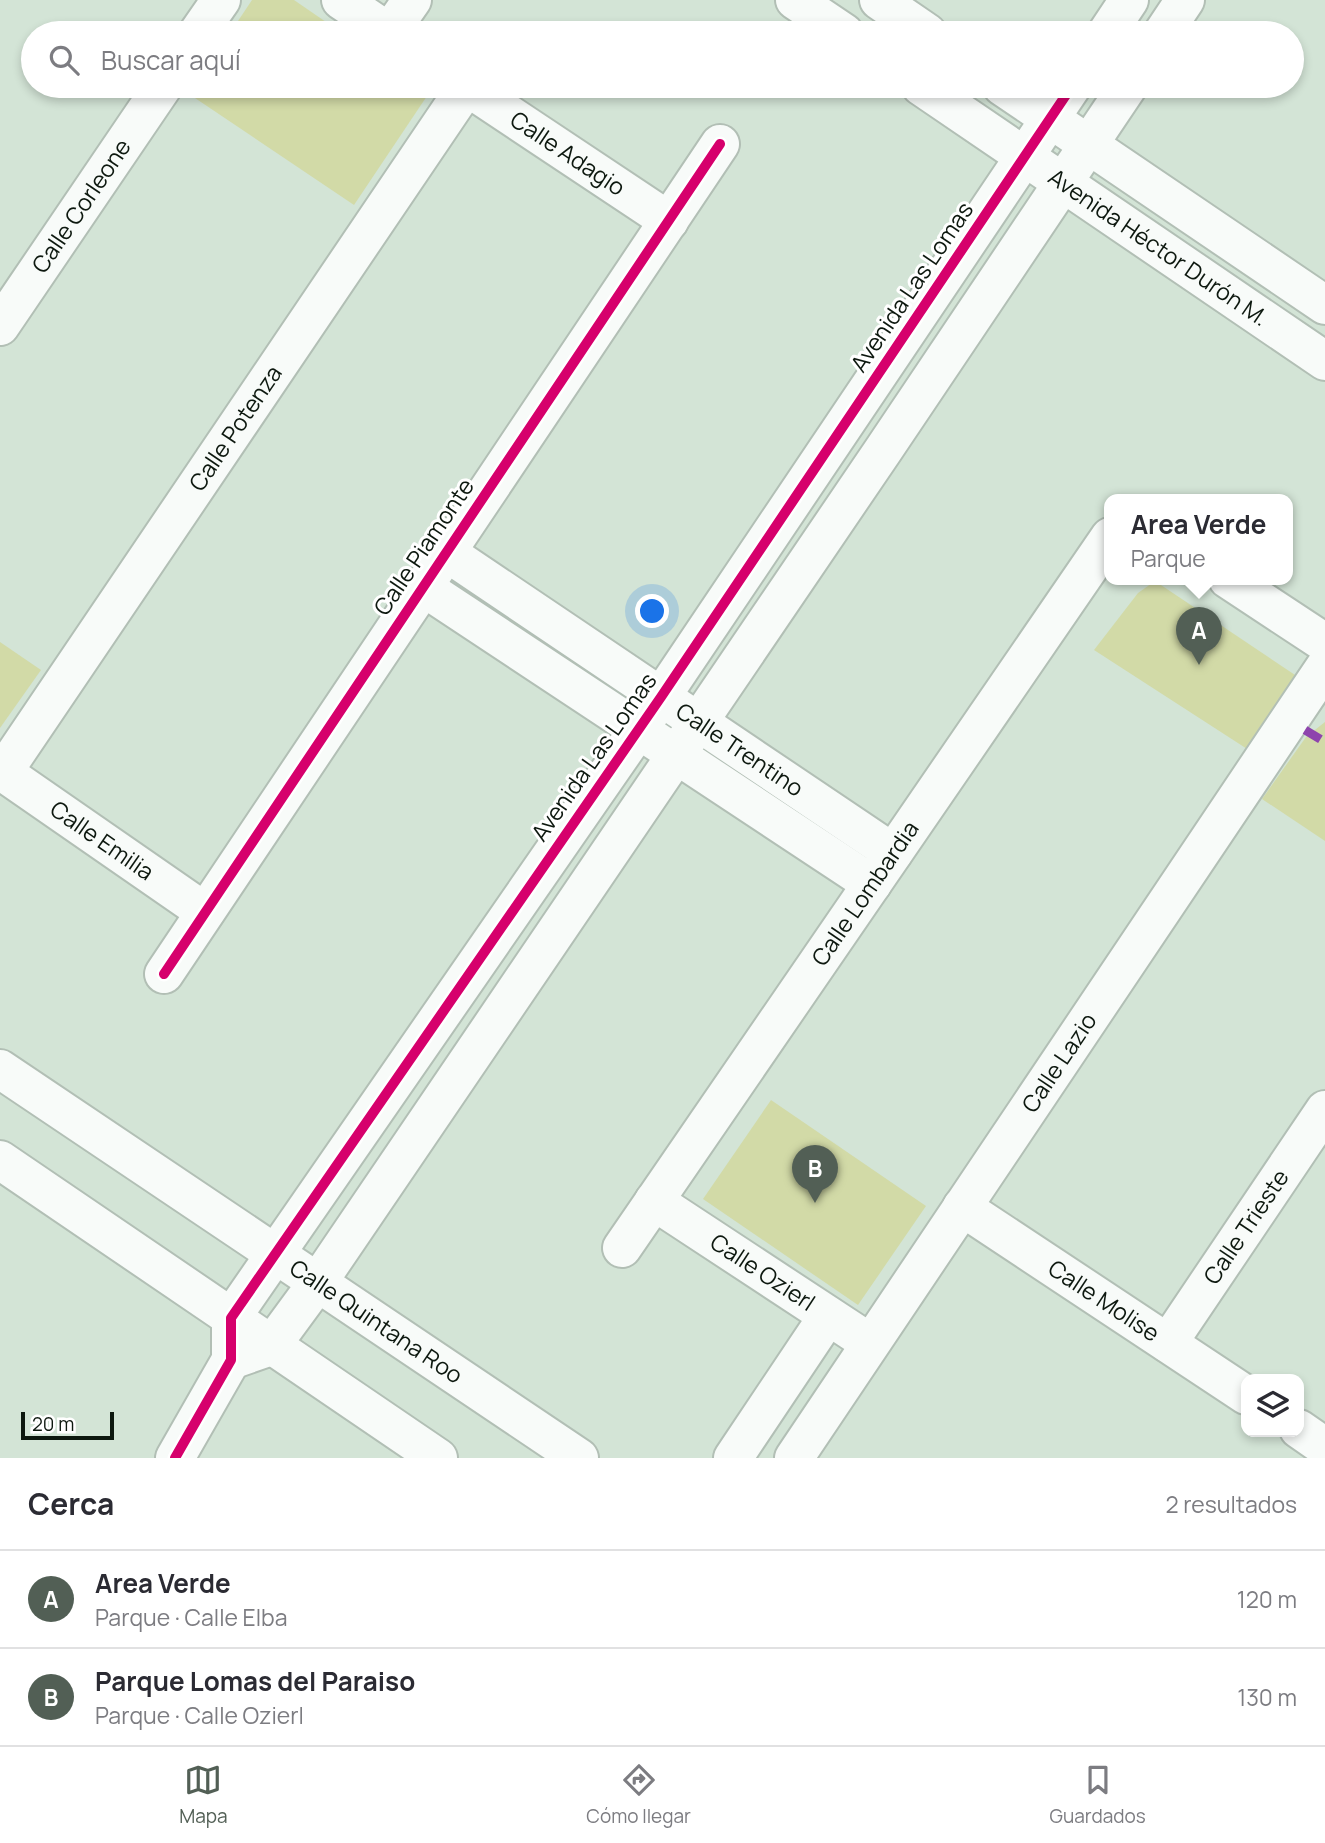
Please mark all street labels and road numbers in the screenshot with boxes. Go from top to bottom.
street label: Calle Adagio [504,103,632,203]
street label: Calle Corleone [24,132,138,279]
street label: Avenida Héctor Durón M. [1043,160,1275,333]
street label: Avenida Las Lomas [842,195,980,378]
street label: Calle Potenza [181,359,289,497]
street label: Calle Piamonte [365,472,481,621]
street label: Avenida Las Lomas [523,666,663,847]
street label: Calle Trentino [670,694,810,803]
street label: Calle Emilia [44,793,161,887]
street label: Calle Lombardia [803,814,926,972]
street label: Calle Lazio [1013,1006,1103,1118]
street label: Calle Trieste [1195,1163,1296,1290]
street label: Calle Ozierl [705,1225,822,1318]
street label: Calle Quintana Roo [284,1251,469,1390]
street label: Calle Molise [1042,1252,1166,1348]

